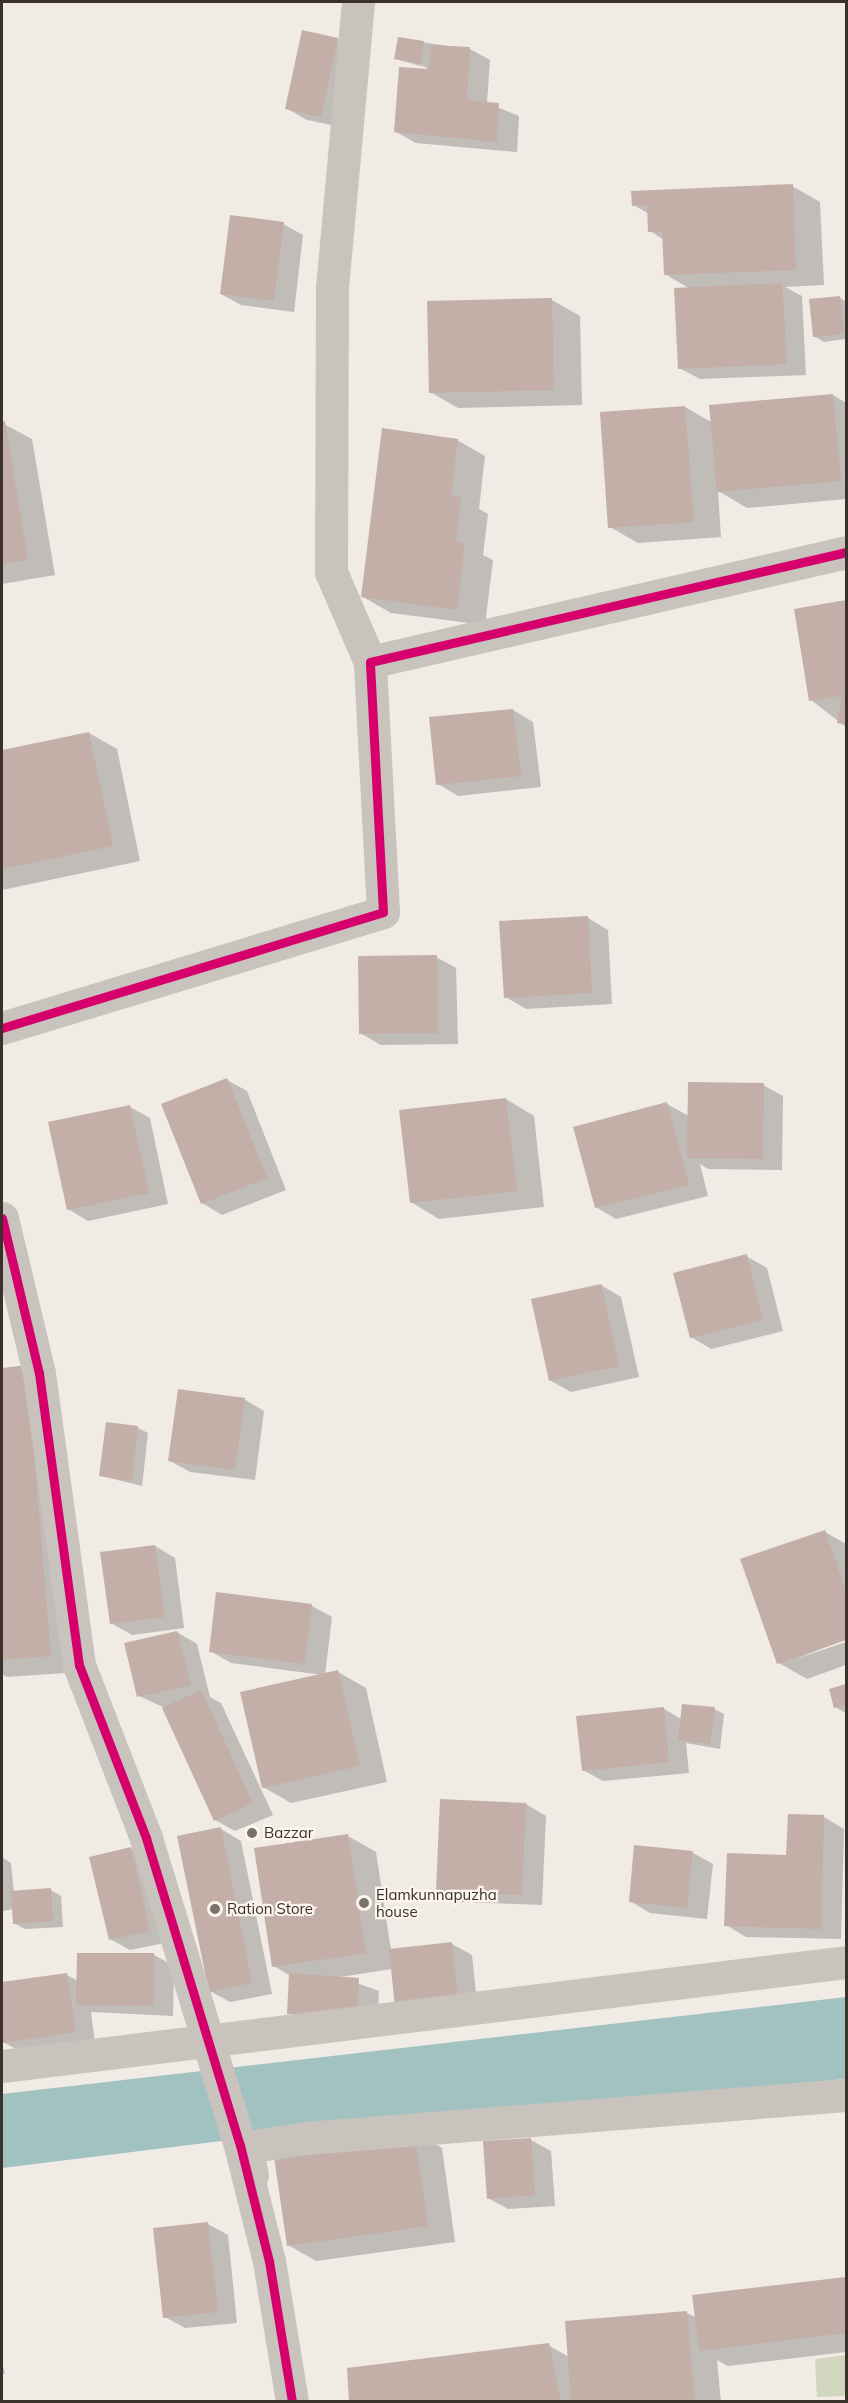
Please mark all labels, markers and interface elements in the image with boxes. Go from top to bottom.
place label: Bazzar [264,1824,313,1842]
marker: Bazzar [245,1826,259,1840]
place label: Elamkunnapuzha house [376,1885,497,1920]
marker: Elamkunnapuzha house [357,1896,371,1910]
place label: Ration Store [227,1900,313,1918]
marker: Ration Store [208,1902,222,1916]

